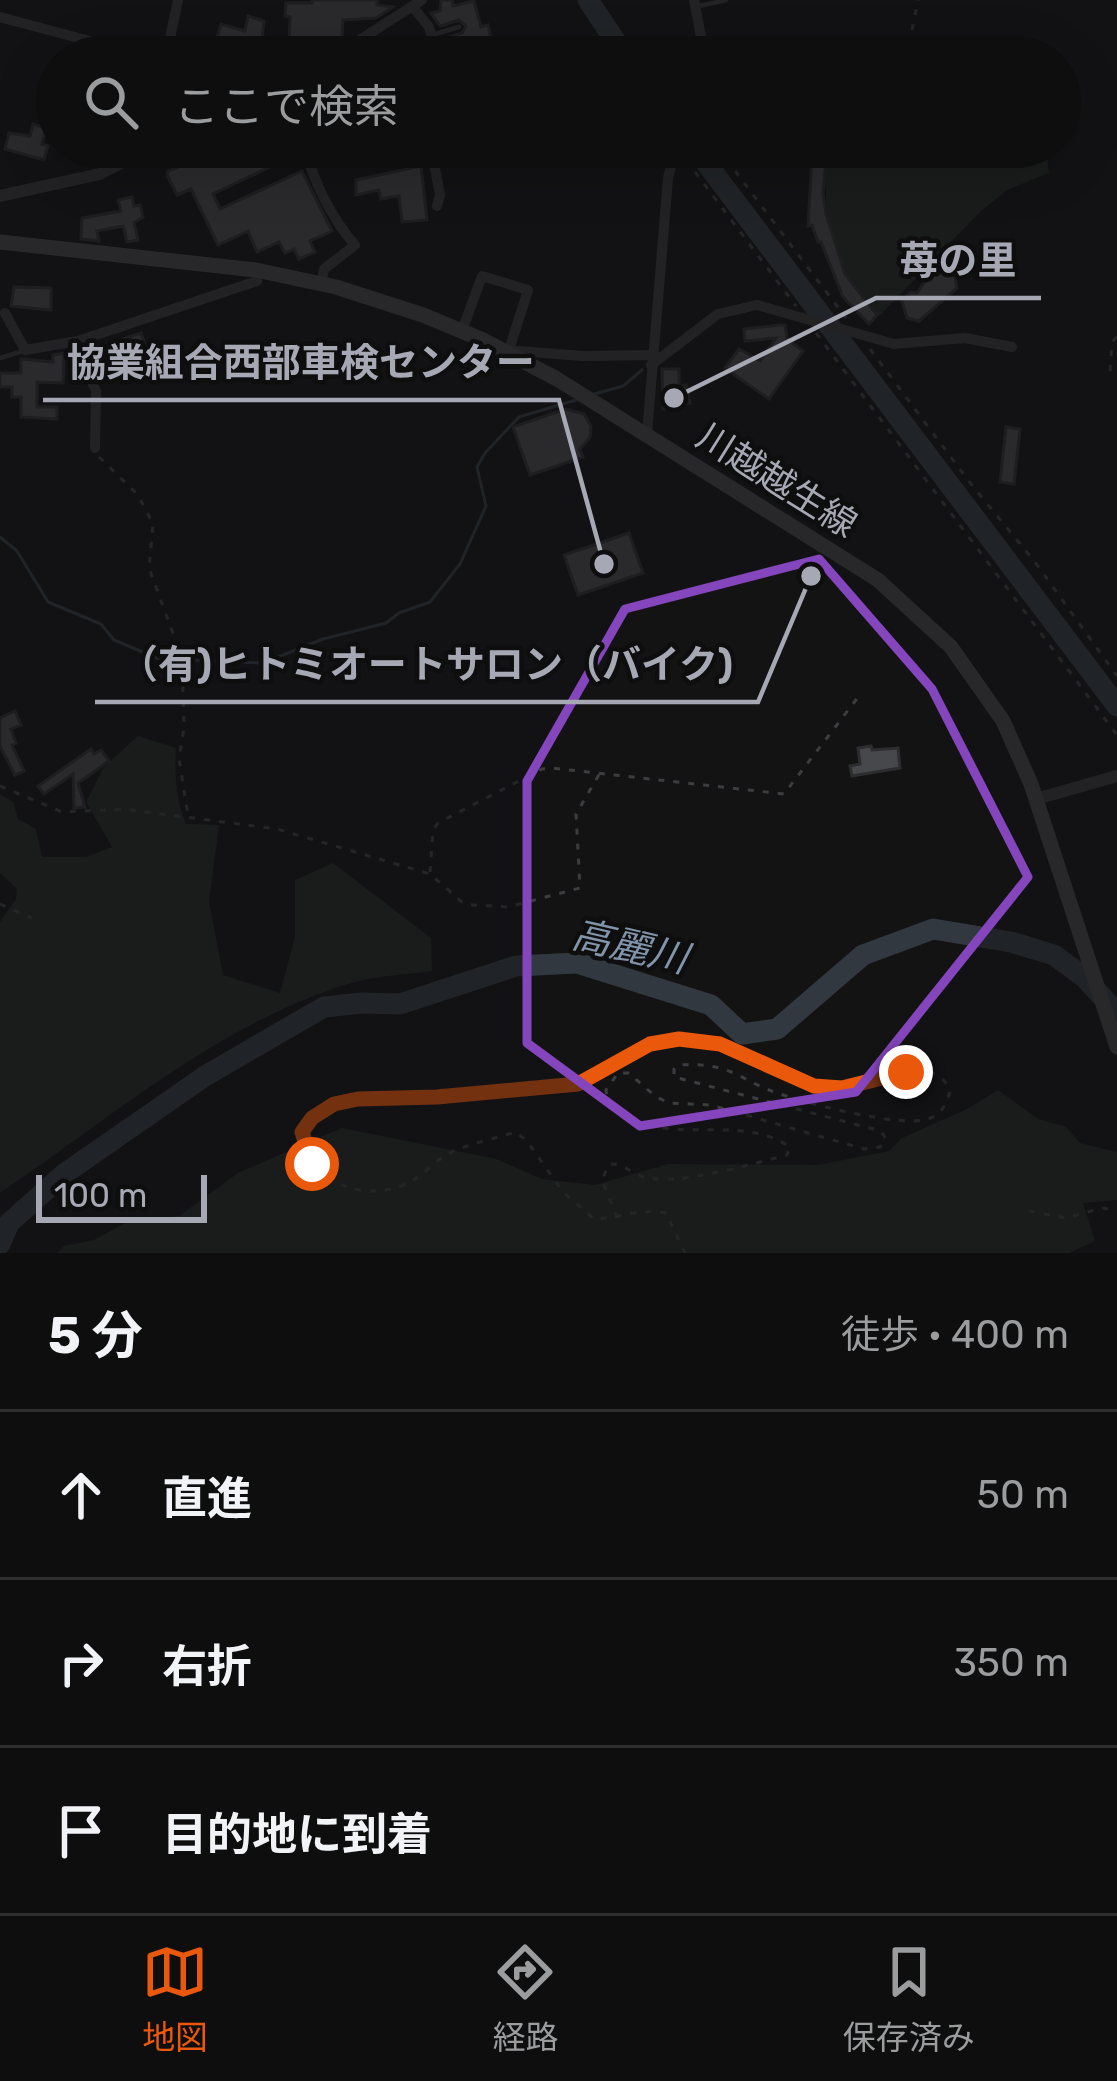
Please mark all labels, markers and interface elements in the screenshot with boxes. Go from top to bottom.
search box [36,36,1081,168]
icon: search [78,69,144,135]
text: ここで検索 [174,80,399,133]
callout: 苺の里 [876,223,1041,298]
text: 苺の里 [899,238,1017,284]
callout: 協業組合西部車検センター [43,325,559,400]
text: 協業組合西部車検センター [67,340,535,386]
street label: 川越越生線 [689,414,865,546]
callout: （有)ヒトミオートサロン（バイク) [95,627,758,702]
text: （有)ヒトミオートサロン（バイク) [119,642,733,688]
water label: 高麗川 [568,911,696,983]
route end [879,1045,933,1099]
route start [285,1137,339,1191]
scale bar [36,1169,207,1222]
text: 100 m [54,1176,147,1215]
text: 5 分 [48,1305,143,1366]
text: 徒歩 · 400 m [841,1312,1069,1358]
icon: ahead [48,1462,114,1528]
text: 直進 [162,1472,252,1525]
text: 50 m [977,1472,1069,1518]
icon: right [48,1630,114,1696]
text: 右折 [162,1640,252,1693]
text: 350 m [953,1640,1069,1686]
icon: arrive [48,1798,114,1864]
text: 目的地に到着 [162,1808,432,1861]
tab: 地図 [142,1939,208,2059]
tab: 経路 [492,1939,558,2059]
tab: 保存済み [843,1939,975,2059]

